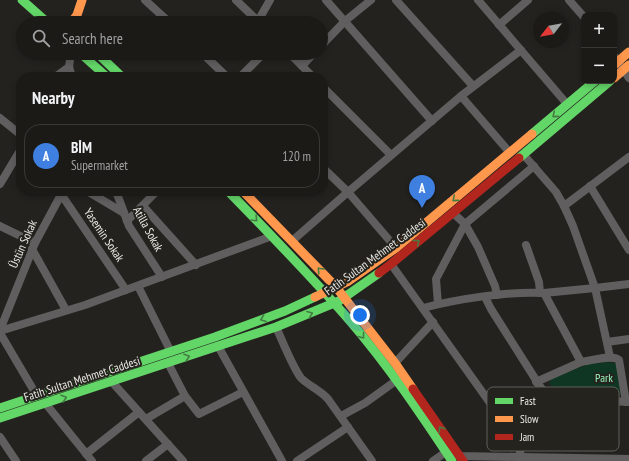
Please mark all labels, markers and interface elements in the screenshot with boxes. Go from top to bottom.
north arrow [533,12,569,48]
map controls [581,12,617,84]
button: + [581,12,617,48]
search box [16,16,328,60]
icon: search [30,27,52,49]
text: Search here [62,29,123,48]
button: − [581,48,617,84]
text: Nearby [32,87,75,109]
one-way arrow [552,111,559,118]
text: BİM [71,138,92,157]
text: A [43,148,49,165]
text: 120 m [282,148,311,165]
text: Supermarket [71,157,128,174]
pin: A [409,175,435,208]
one-way arrow [452,194,459,201]
street label: Atilla Sokak [130,204,167,254]
street label: Yasemin Sokak [81,205,128,265]
one-way arrow [250,214,258,222]
street label: Fatih Sultan Mehmet Caddesi [321,215,428,298]
street label: Üstün Sokak [5,217,40,270]
one-way arrow [413,240,420,247]
one-way arrow [317,267,325,275]
your location [350,305,370,325]
one-way arrow [306,310,313,318]
one-way arrow [260,315,267,323]
one-way arrow [357,331,364,338]
street label: Fatih Sultan Mehmet Caddesi [22,353,142,404]
one-way arrow [183,353,190,361]
park label: Park [595,370,613,385]
legend [487,387,619,451]
one-way arrow [60,394,67,403]
text: Fast [520,394,536,408]
text: Slow [520,412,539,426]
one-way arrow [438,426,446,433]
text: Jam [519,430,534,444]

